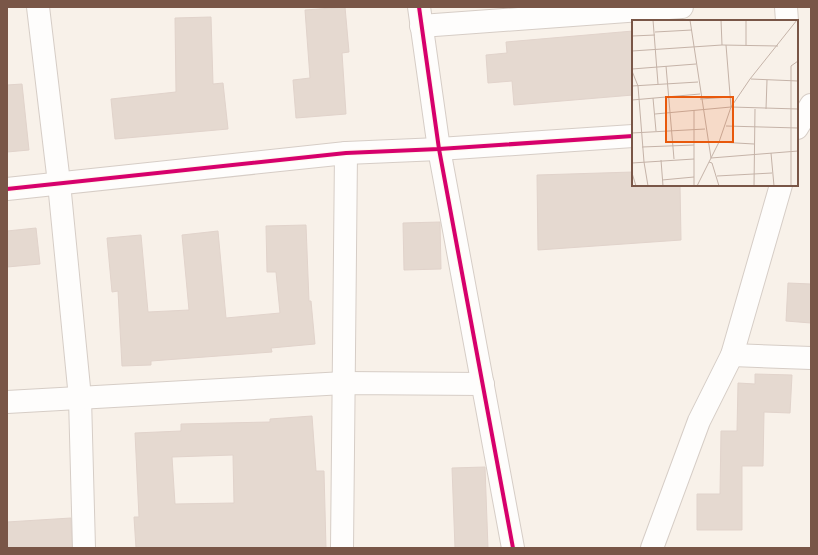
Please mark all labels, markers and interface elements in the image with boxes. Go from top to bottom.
inset map [632,20,798,186]

